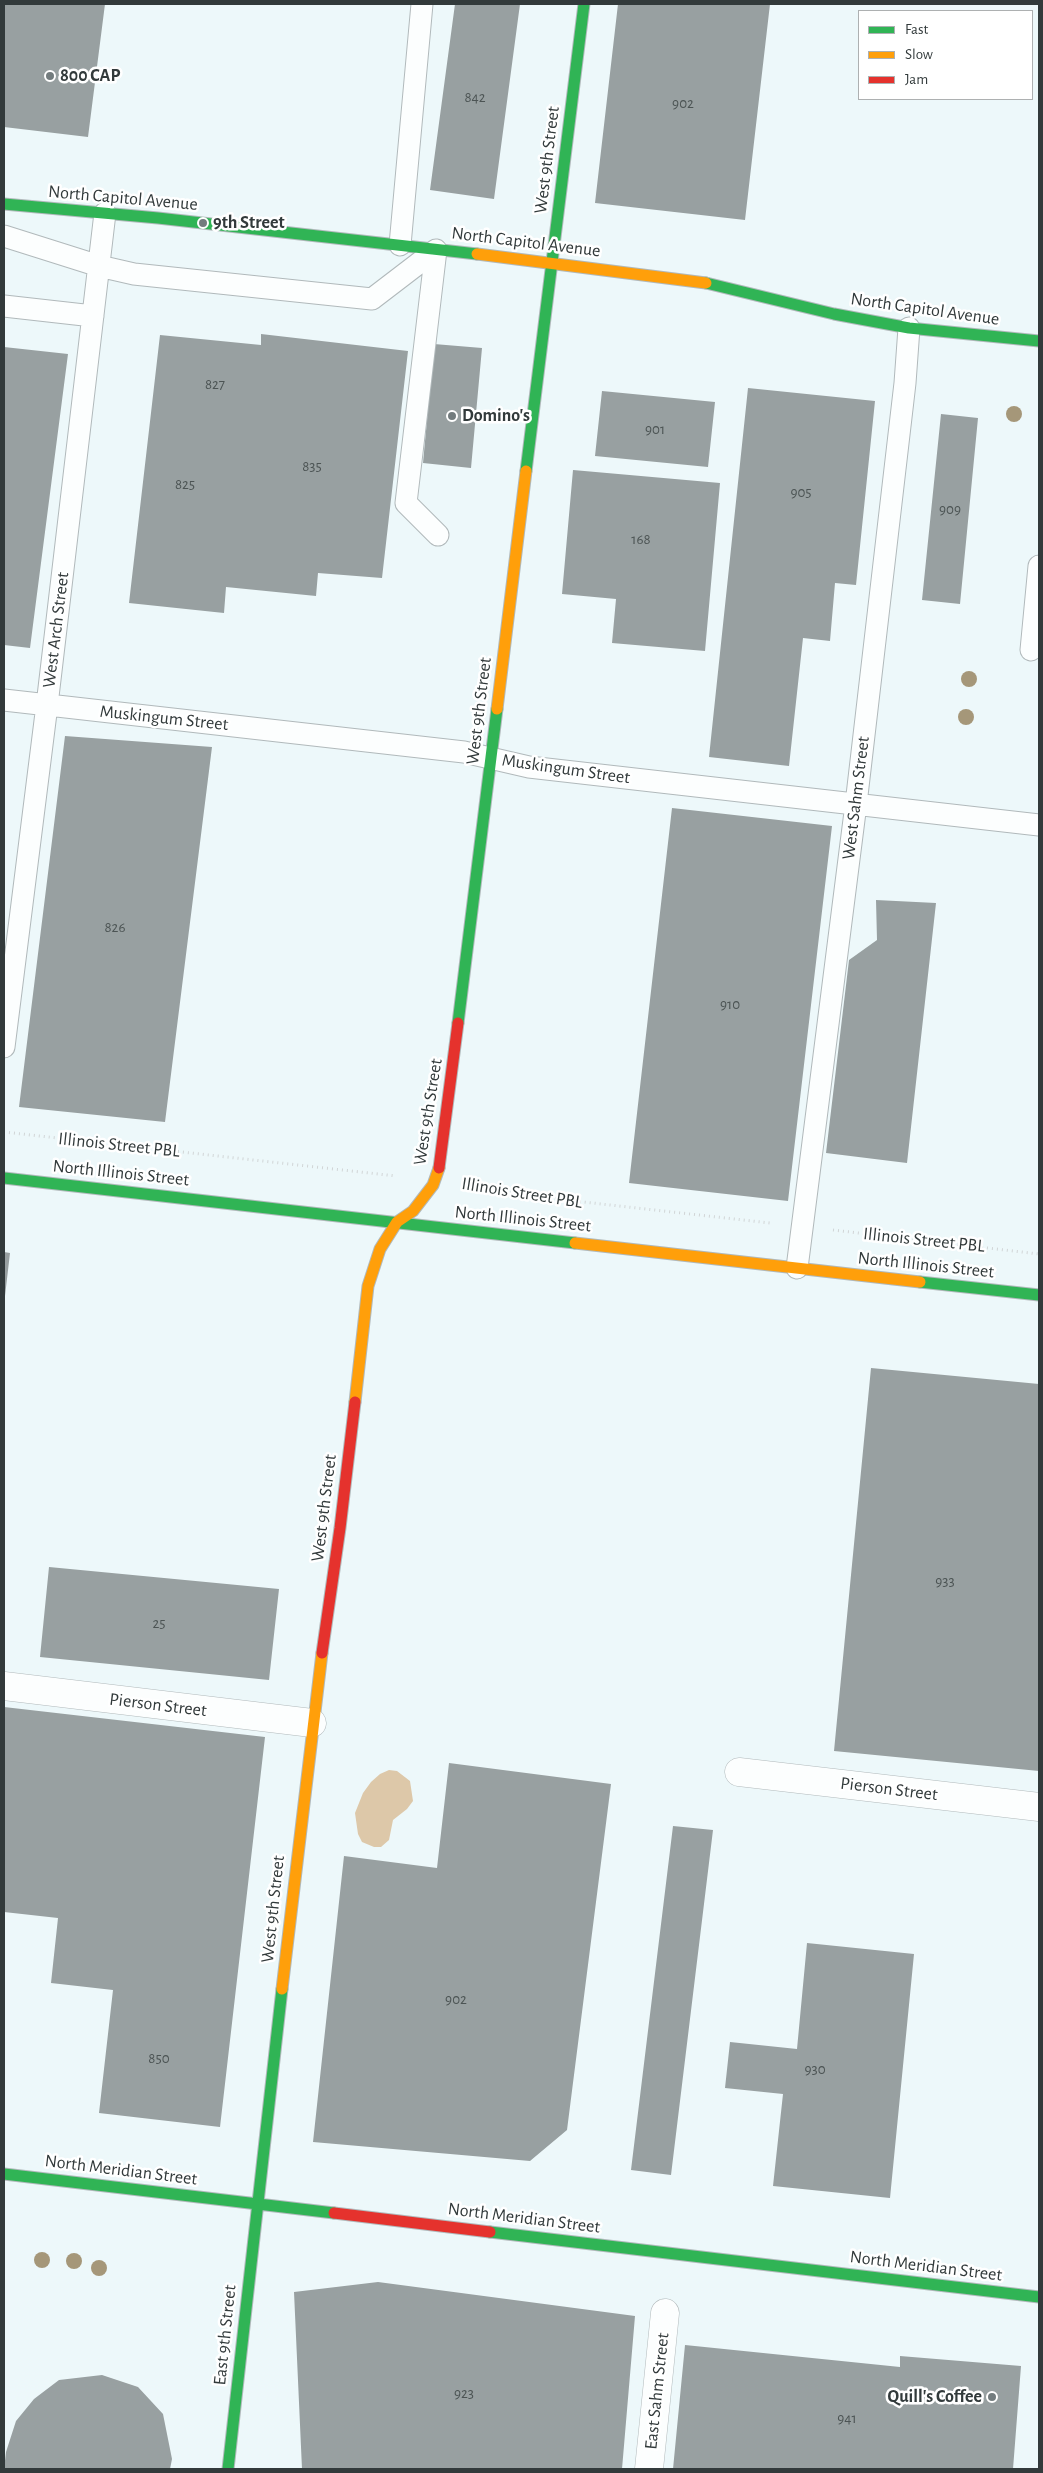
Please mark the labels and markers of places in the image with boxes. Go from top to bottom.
place label: 800 CAP [60,65,120,87]
marker: 800 CAP [44,70,56,82]
place label: 9th Street [213,212,284,234]
marker: 9th Street [197,217,209,229]
place label: Domino's [462,405,530,427]
marker: Domino's [446,410,458,422]
place label: Quill's Coffee [888,2386,982,2408]
marker: Quill's Coffee [986,2391,998,2403]

